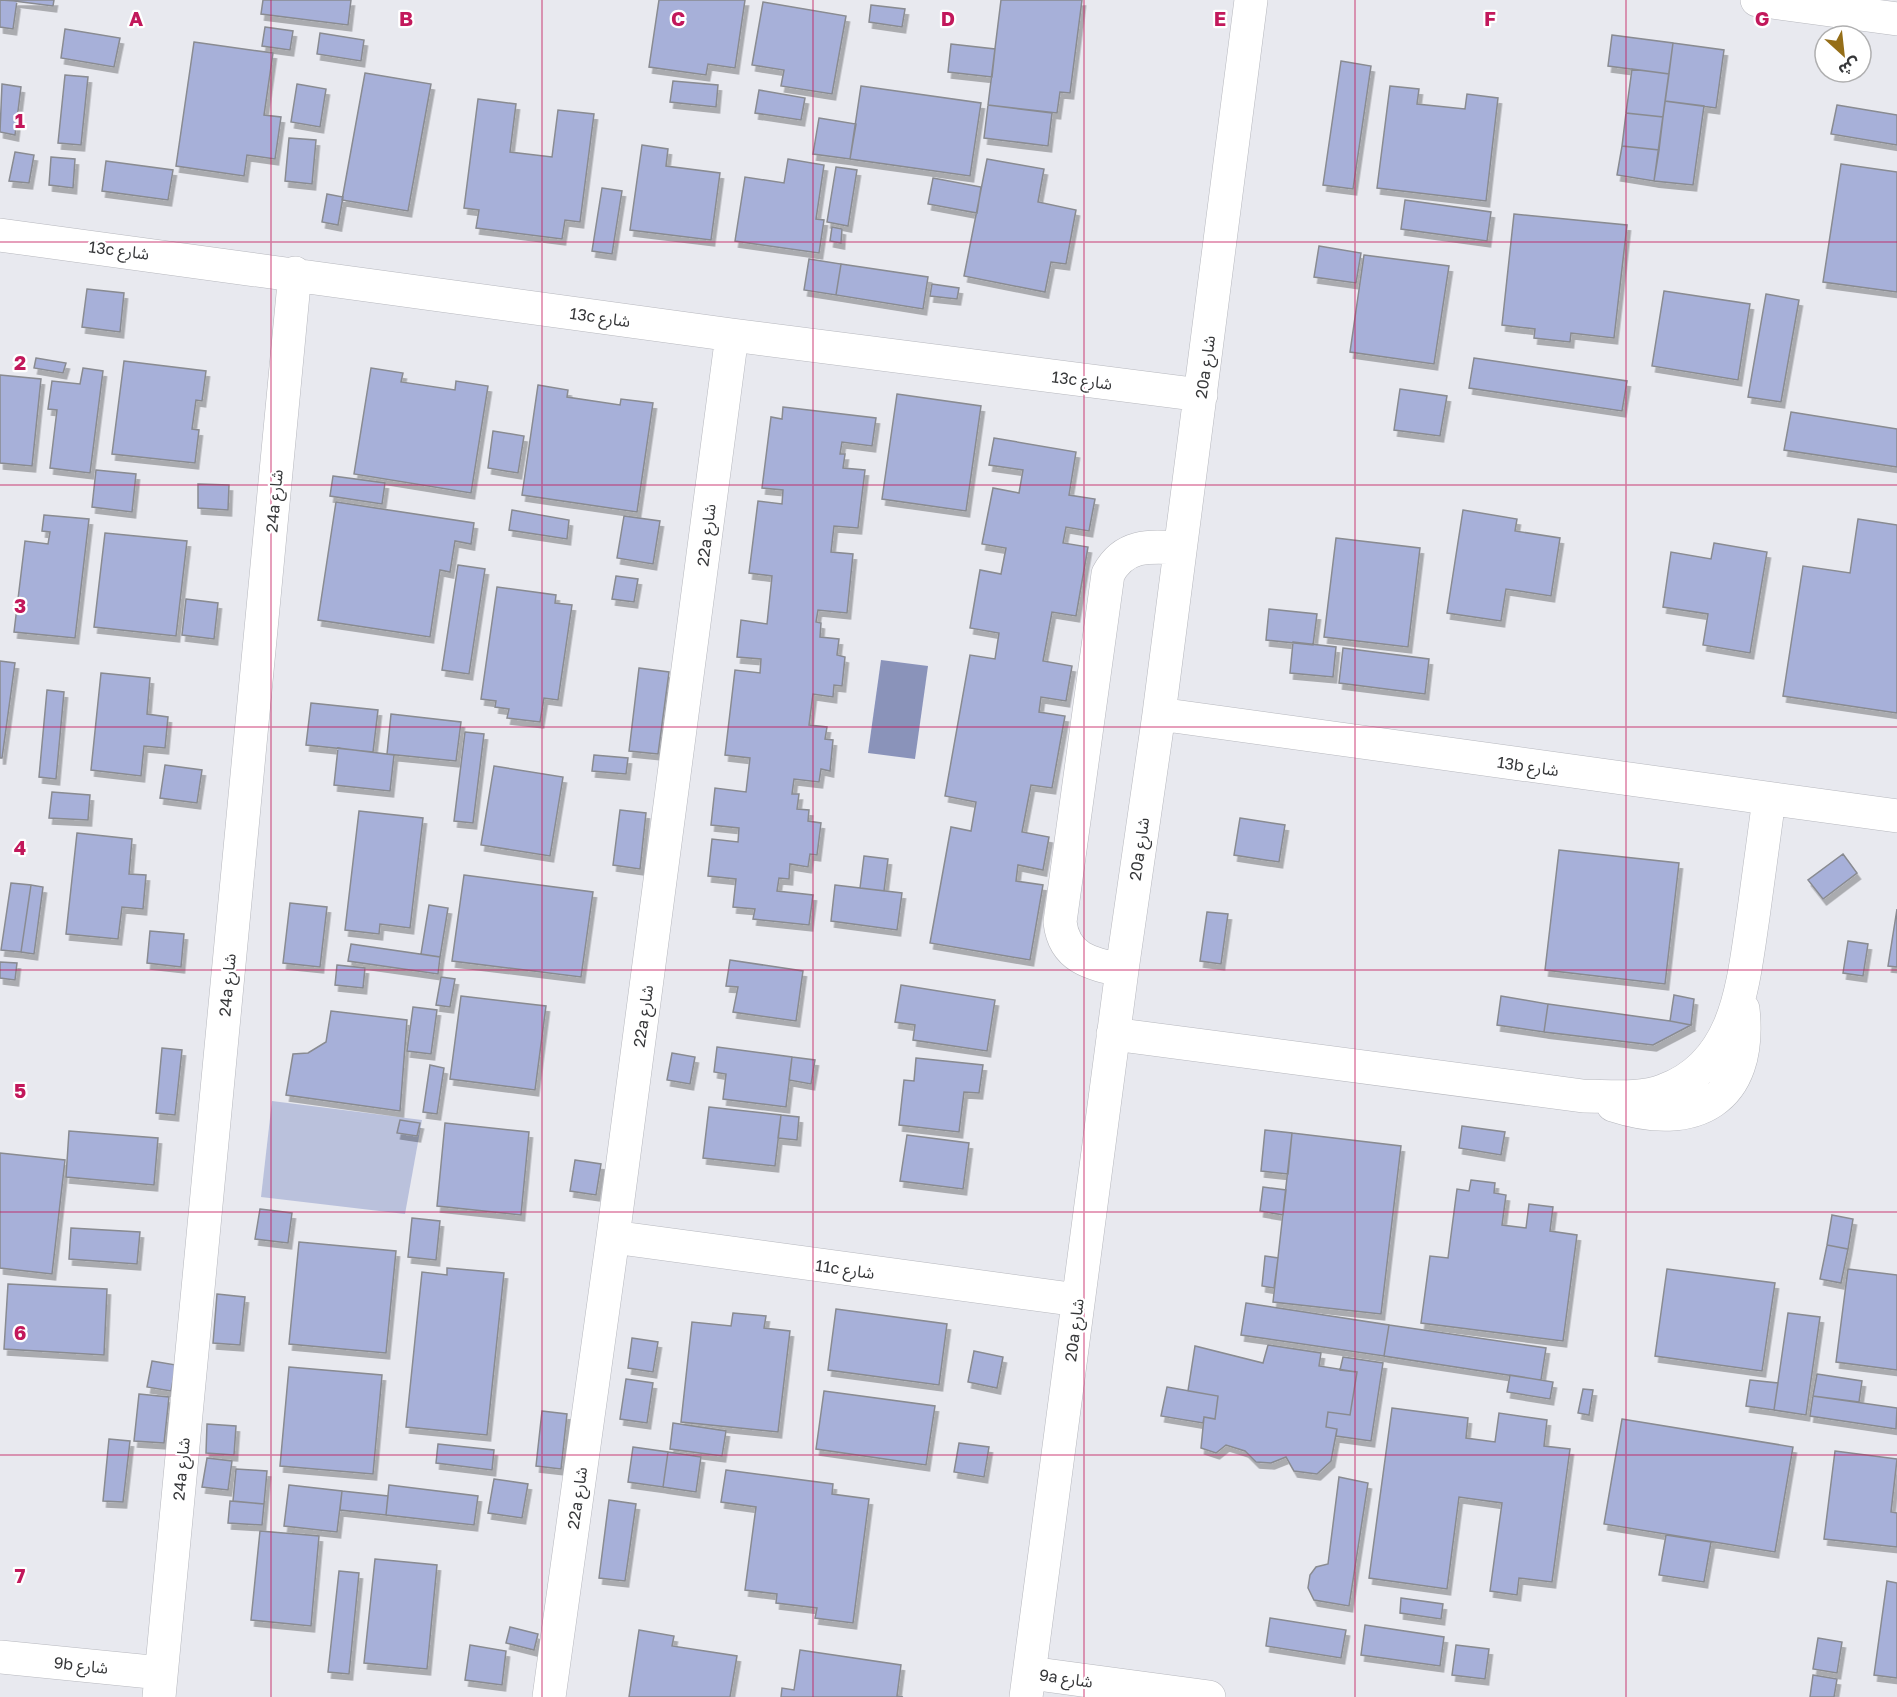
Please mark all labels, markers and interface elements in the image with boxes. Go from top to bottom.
text: A [129,6,143,30]
text: B [399,6,413,30]
text: C [671,6,685,30]
text: D [941,6,955,30]
text: E [1214,6,1226,30]
text: F [1484,6,1496,30]
text: G [1755,6,1769,30]
north arrow [1813,24,1873,84]
text: ش [1835,53,1864,81]
text: 1 [15,108,25,132]
street label: 13c شارع [87,236,151,267]
street label: 13c شارع [568,303,632,334]
street label: 20a شارع [1191,334,1222,400]
text: 2 [14,350,26,374]
street label: 13c شارع [1050,366,1114,397]
street label: 24a شارع [261,469,290,534]
street label: 22a شارع [692,503,723,568]
text: 3 [14,593,26,617]
street label: 13b شارع [1495,752,1560,783]
street label: 20a شارع [1125,816,1156,882]
text: 4 [14,835,26,859]
street label: 24a شارع [214,953,243,1018]
street label: 22a شارع [629,984,660,1049]
text: 5 [14,1078,26,1102]
street label: 11c شارع [814,1255,876,1286]
street label: 20a شارع [1060,1297,1091,1363]
text: 6 [14,1320,26,1344]
street label: 24a شارع [168,1437,197,1502]
street label: 22a شارع [563,1466,594,1531]
text: 7 [15,1563,26,1587]
street label: 9b شارع [52,1652,109,1681]
street label: 9a شارع [1037,1664,1094,1695]

